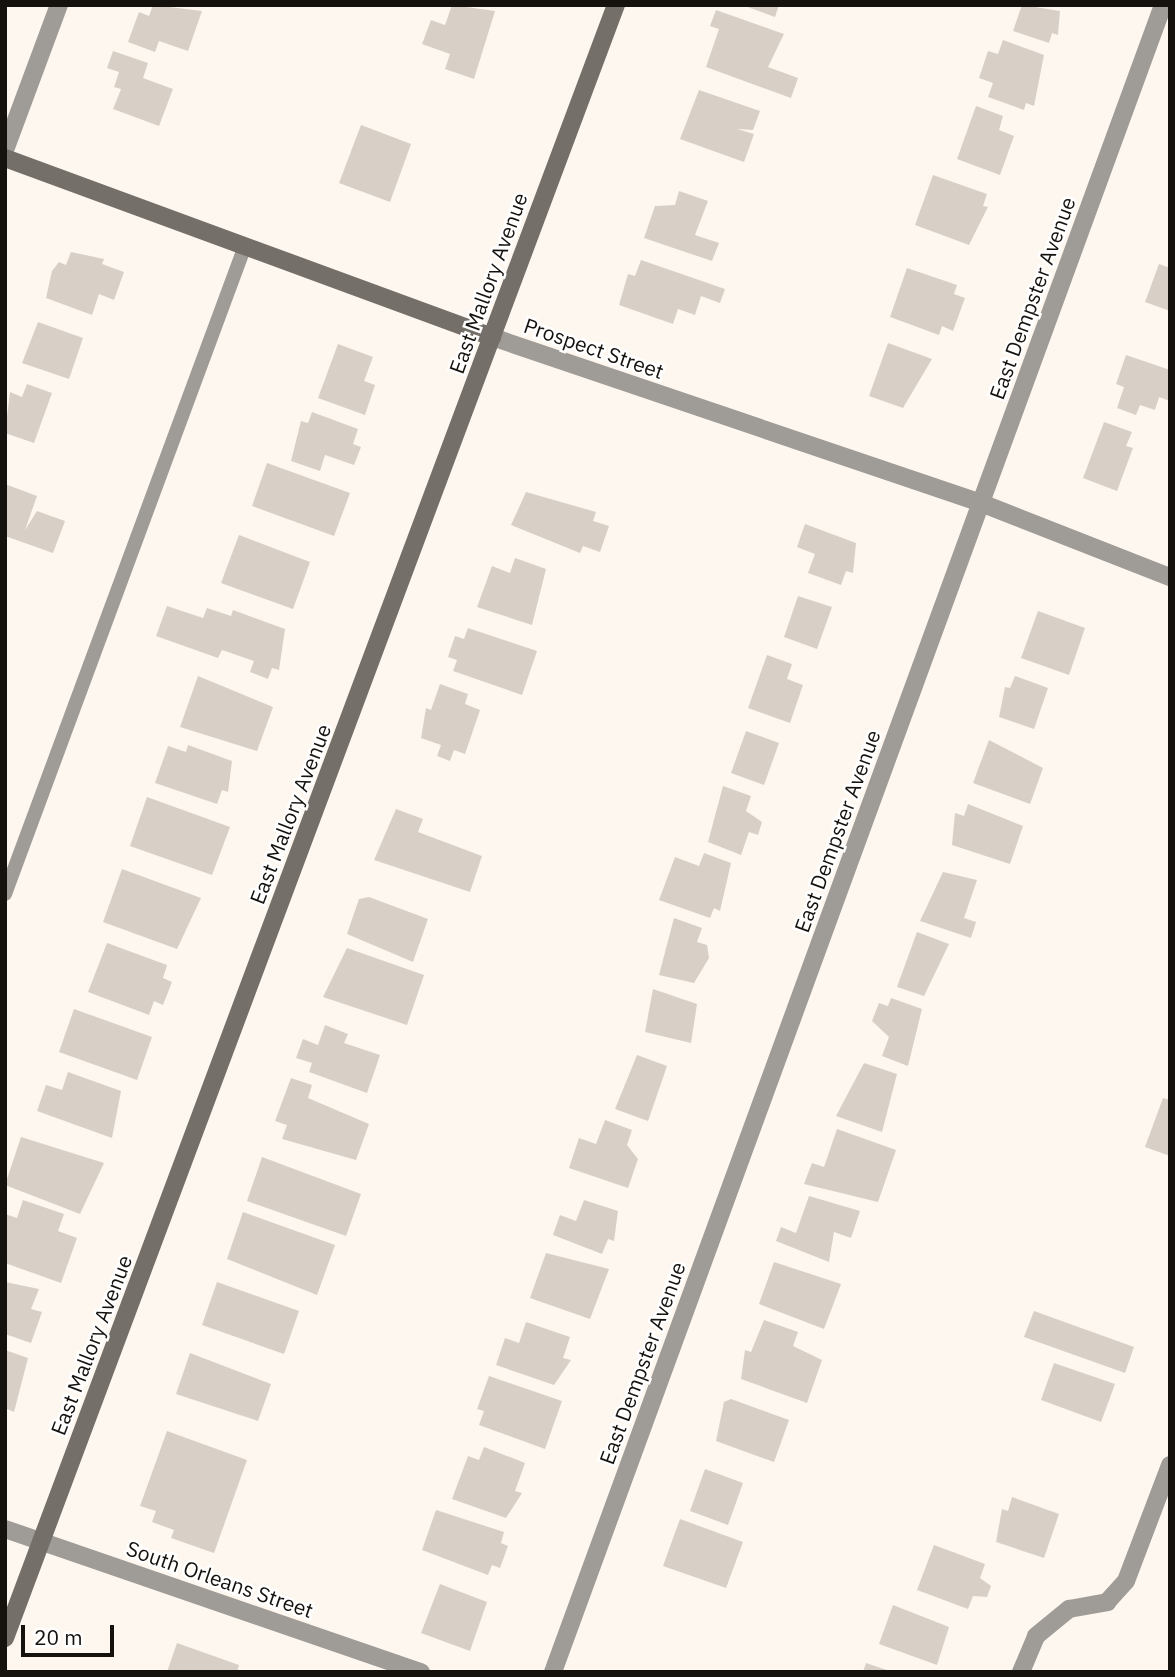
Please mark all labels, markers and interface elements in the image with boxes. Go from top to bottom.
street label: East Mallory Avenue [444,189,532,377]
street label: East Dempster Avenue [984,193,1080,403]
street label: Prospect Street [521,312,667,384]
street label: East Mallory Avenue [244,720,336,908]
street label: East Dempster Avenue [789,726,885,936]
street label: East Mallory Avenue [45,1251,137,1439]
street label: East Dempster Avenue [594,1258,690,1468]
street label: South Orleans Street [123,1535,317,1623]
scale bar [24,1610,117,1654]
text: 20 m [34,1623,83,1651]

